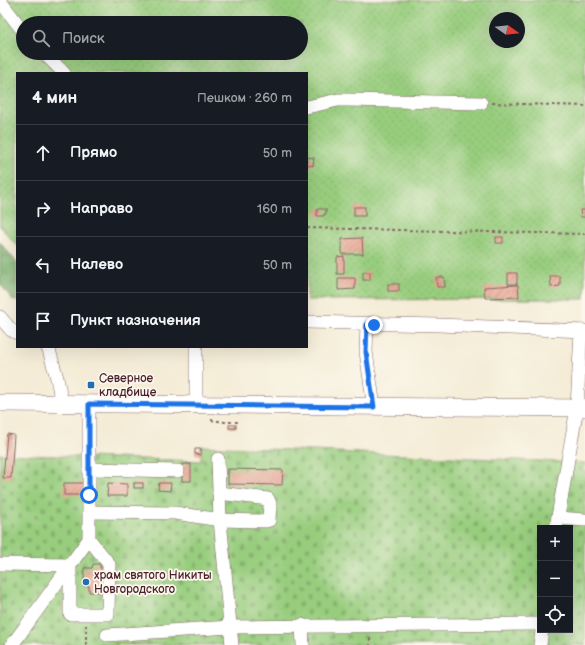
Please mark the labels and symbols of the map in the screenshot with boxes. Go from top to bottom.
north arrow [489,12,525,48]
route end [365,316,383,334]
place label: Северное кладбище [99,371,157,400]
marker: Северное кладбище [86,380,96,390]
route start [80,486,98,504]
place label: храм святого Никиты Новгородского [94,568,212,597]
marker: храм святого Никиты Новгородского [81,577,91,587]

